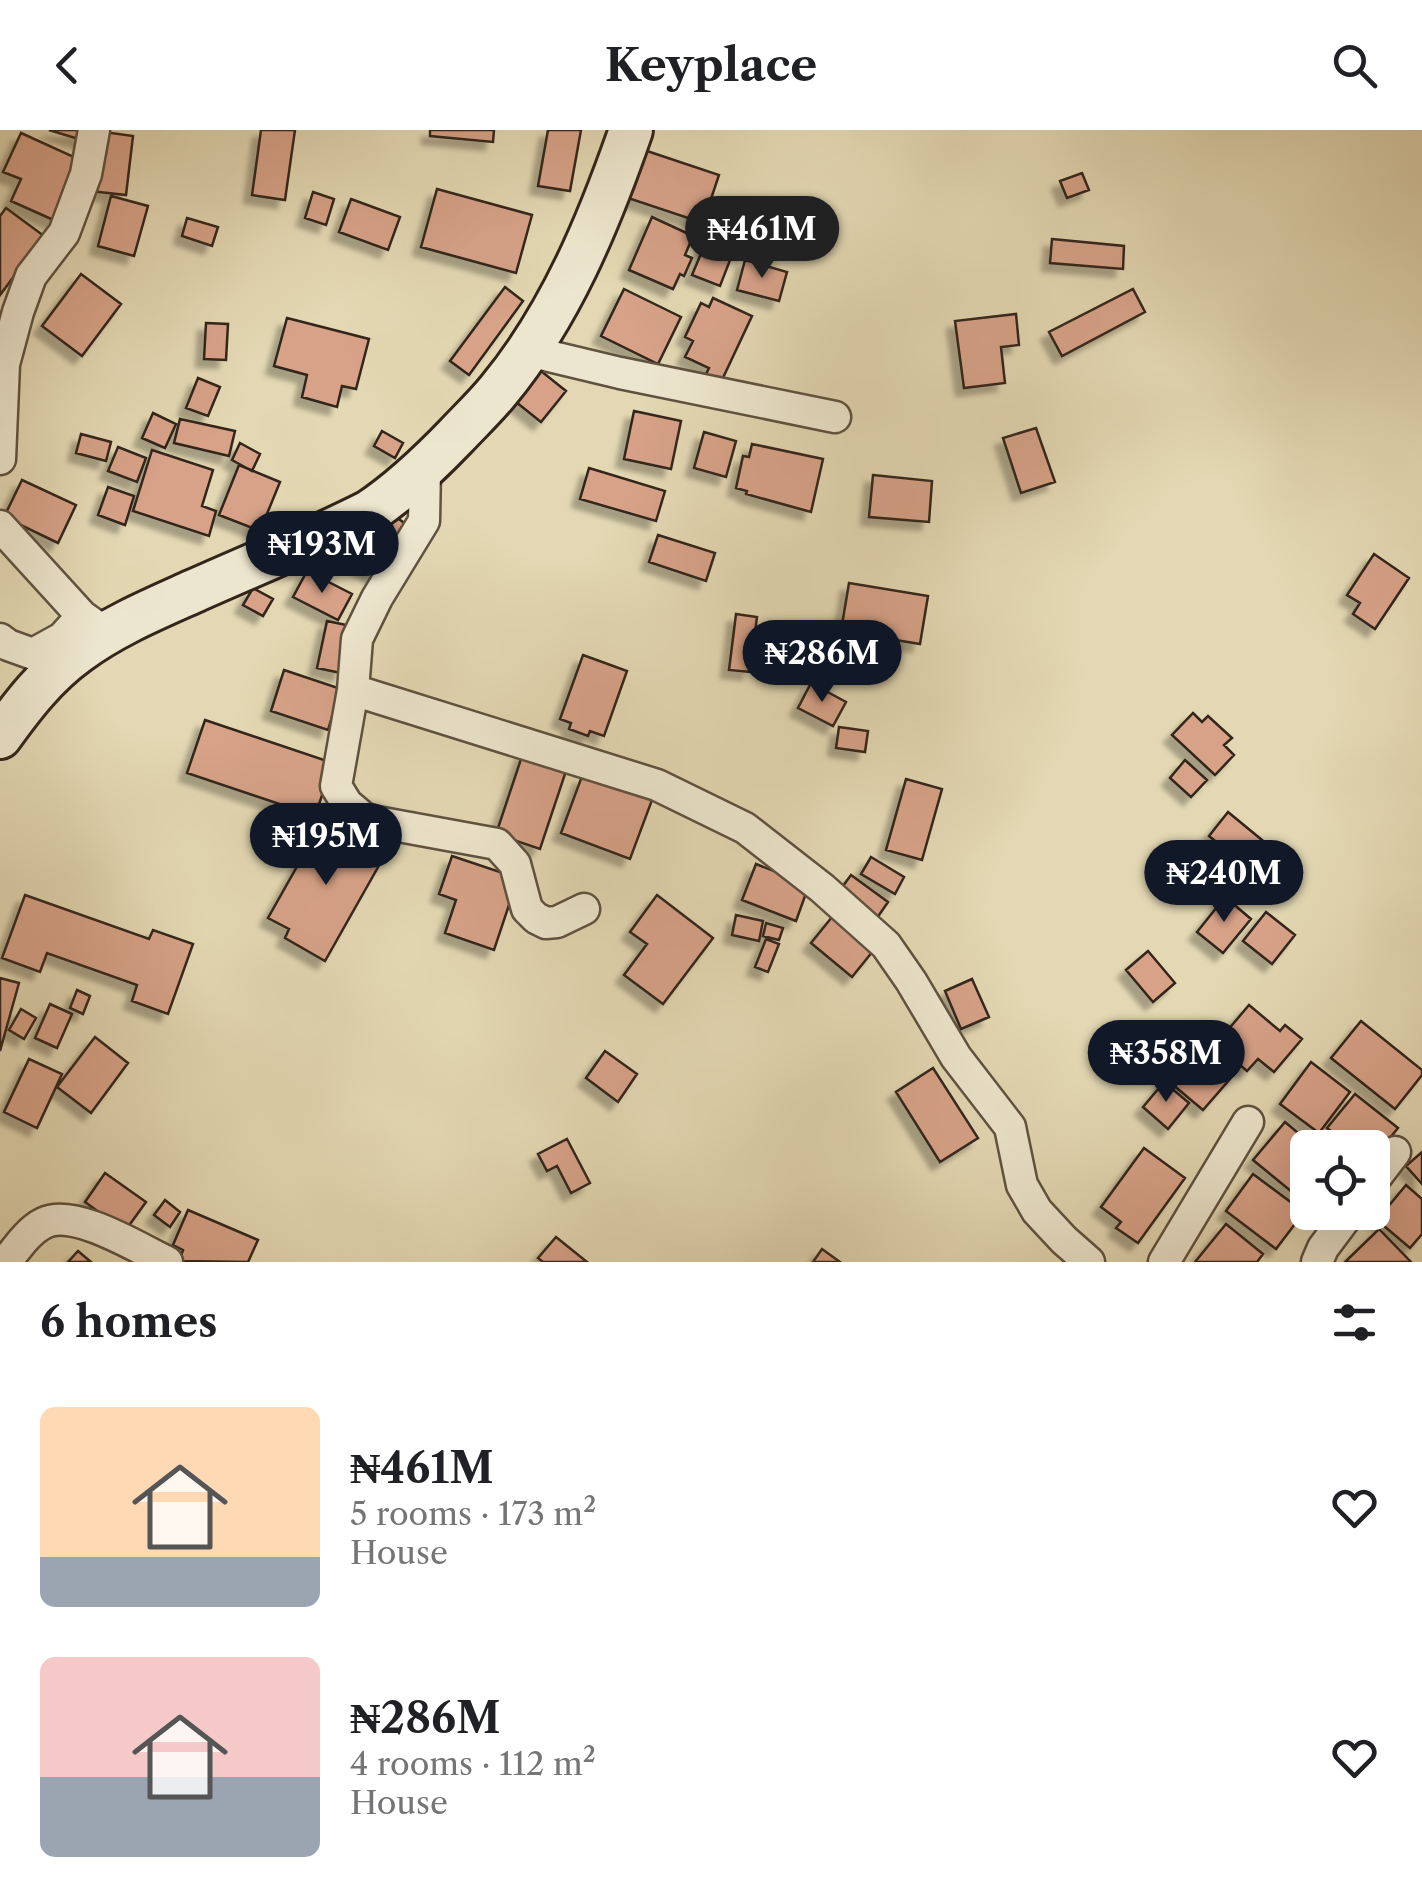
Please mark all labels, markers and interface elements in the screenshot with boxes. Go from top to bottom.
text: Keyplace [605,37,817,93]
icon: back [40,38,95,93]
icon: search [1327,38,1382,93]
pin: ₦461M [692,196,832,281]
text: ₦461M [707,209,817,248]
pin: ₦193M [252,511,392,596]
text: ₦193M [268,524,376,563]
pin: ₦286M [752,620,892,705]
text: ₦286M [765,633,879,672]
pin: ₦195M [256,803,396,888]
text: ₦195M [272,816,380,855]
pin: ₦240M [1154,840,1294,925]
text: ₦240M [1166,853,1282,892]
pin: ₦358M [1096,1020,1236,1105]
text: ₦358M [1110,1033,1222,1072]
map controls [1290,1130,1390,1230]
button: locate [1290,1130,1390,1230]
icon: filters [1327,1295,1382,1350]
text: 6 homes [40,1296,218,1348]
text: ₦461M [350,1442,494,1494]
icon: home [120,1447,240,1567]
icon: heart [1327,1480,1382,1535]
text: 5 rooms · 173 m² [350,1494,596,1533]
text: House [350,1533,448,1572]
text: ₦286M [350,1692,501,1744]
icon: home [120,1697,240,1817]
icon: heart [1327,1730,1382,1785]
text: 4 rooms · 112 m² [350,1744,596,1783]
text: House [350,1783,448,1822]

